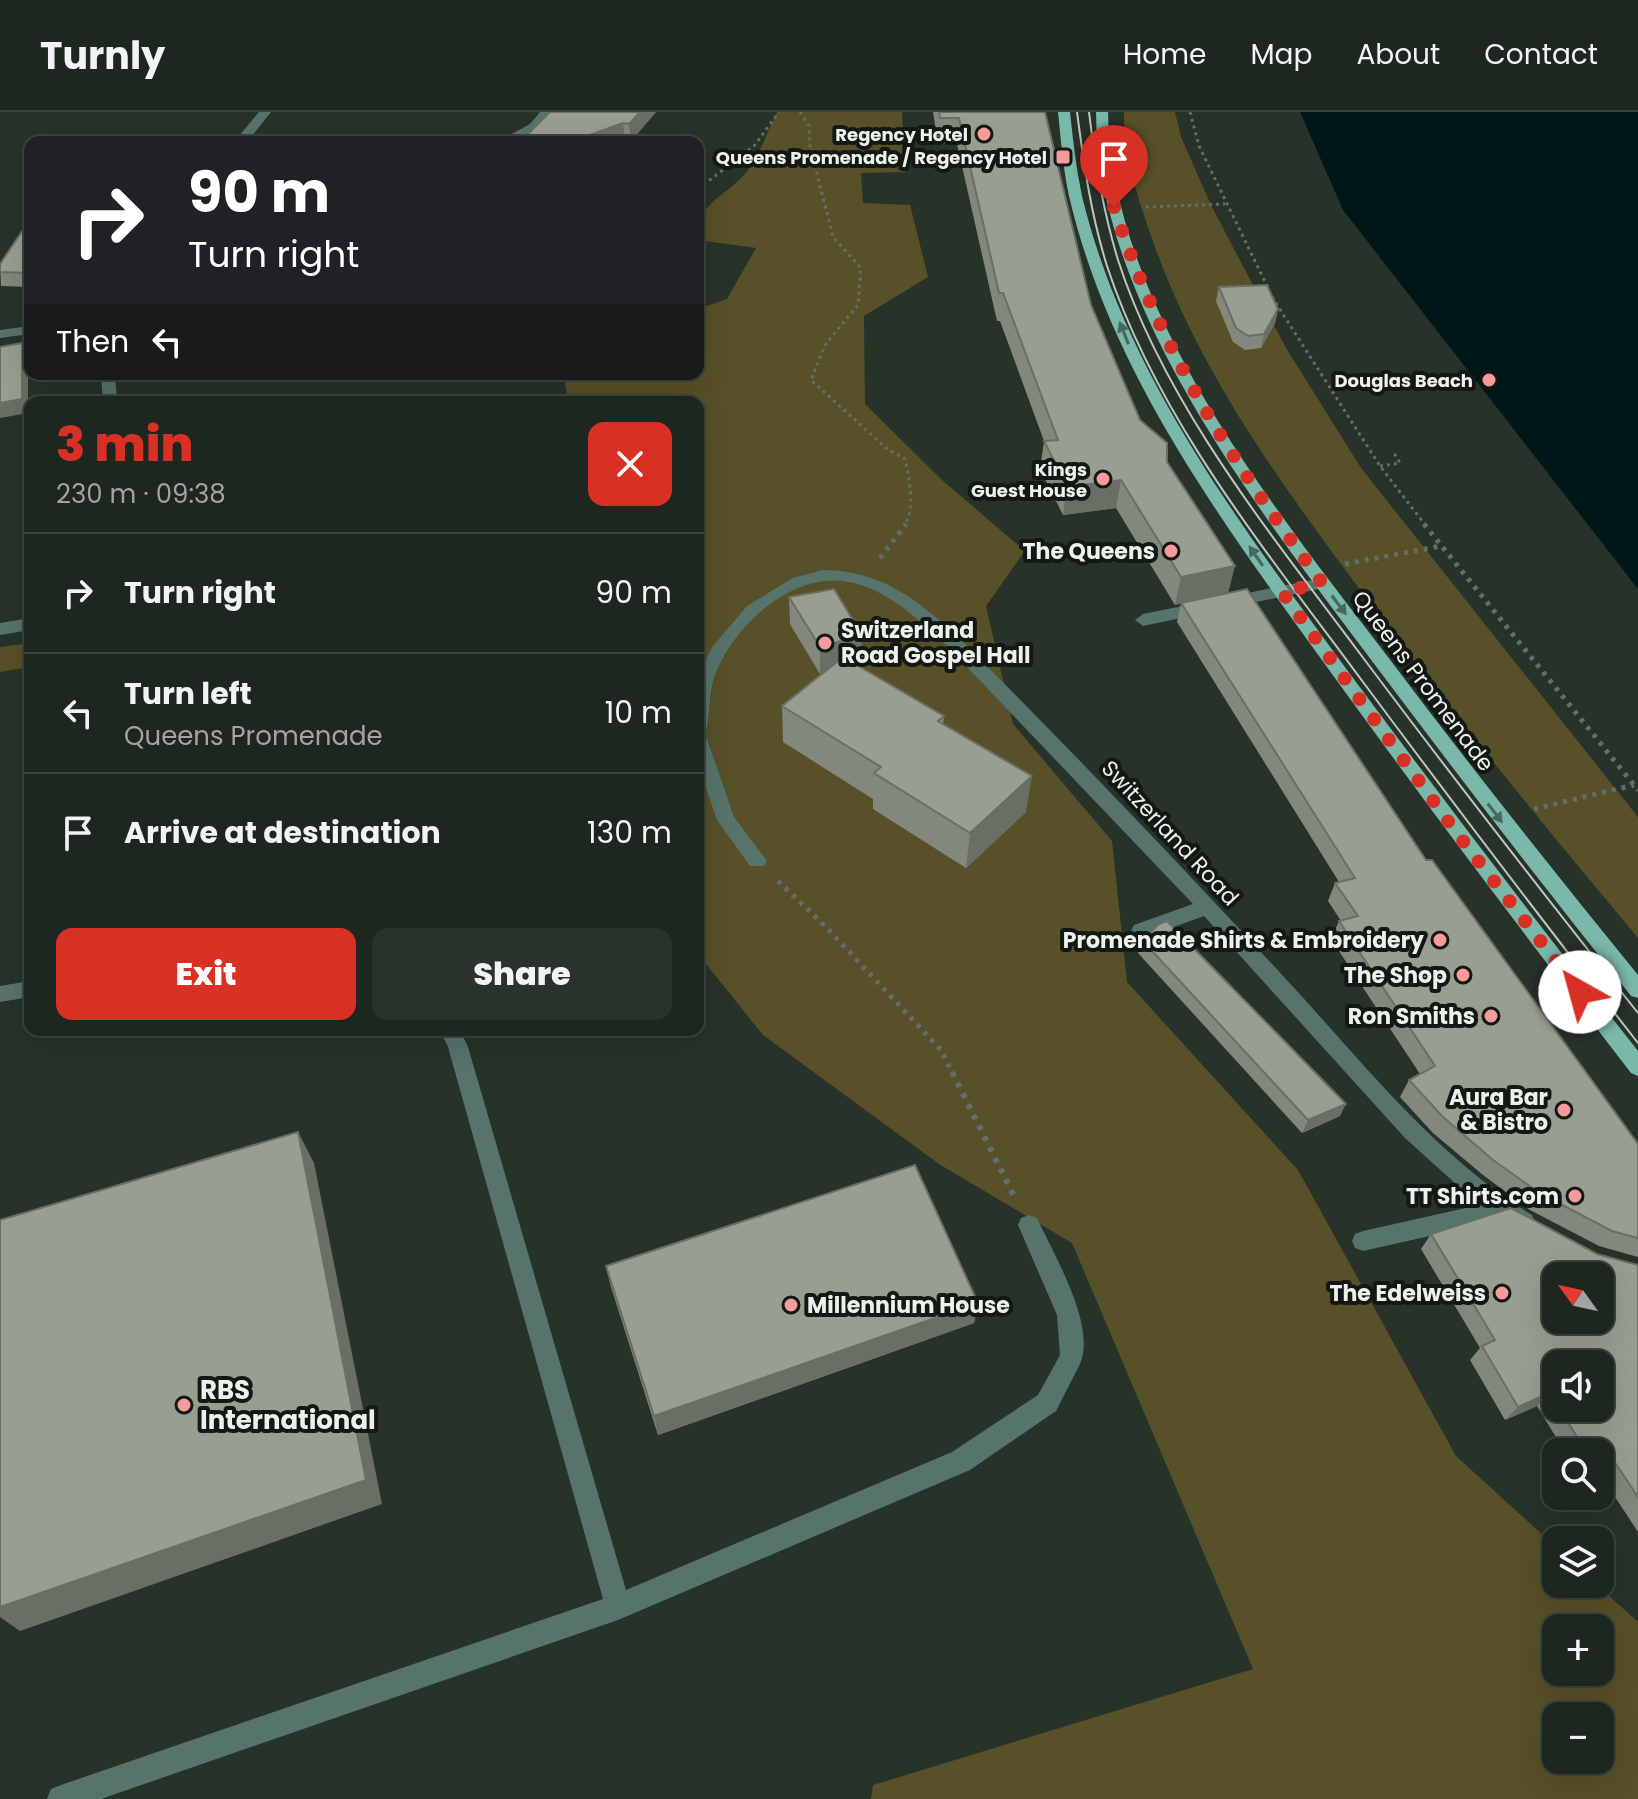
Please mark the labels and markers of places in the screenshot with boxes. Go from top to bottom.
place label: Regency Hotel [835,122,968,147]
marker: Regency Hotel [975,125,993,143]
pin [1080,125,1148,207]
place label: Queens Promenade / Regency Hotel [716,145,1047,170]
marker: Queens Promenade / Regency Hotel [1054,148,1072,166]
place label: Douglas Beach [1335,368,1473,393]
marker: Douglas Beach [1480,371,1498,389]
place label: Kings Guest House [971,457,1087,503]
marker: Kings Guest House [1094,470,1112,488]
place label: The Queens [1023,536,1155,567]
marker: The Queens [1162,542,1180,560]
place label: Switzerland Road Gospel Hall [841,615,1031,671]
marker: Switzerland Road Gospel Hall [816,634,834,652]
place label: Promenade Shirts & Embroidery [1063,925,1424,956]
marker: Promenade Shirts & Embroidery [1431,931,1449,949]
place label: The Shop [1344,960,1447,991]
marker: The Shop [1454,966,1472,984]
place label: Ron Smiths [1348,1001,1475,1032]
marker: Ron Smiths [1482,1007,1500,1025]
place label: Aura Bar & Bistro [1449,1082,1548,1138]
marker: Aura Bar & Bistro [1555,1101,1573,1119]
place label: TT Shirts.com [1406,1181,1559,1212]
marker: TT Shirts.com [1566,1187,1584,1205]
place label: The Edelweiss [1329,1278,1486,1309]
marker: The Edelweiss [1493,1284,1511,1302]
place label: Millennium House [807,1290,1010,1321]
marker: Millennium House [782,1296,800,1314]
place label: RBS International [200,1372,376,1438]
marker: RBS International [175,1396,193,1414]

